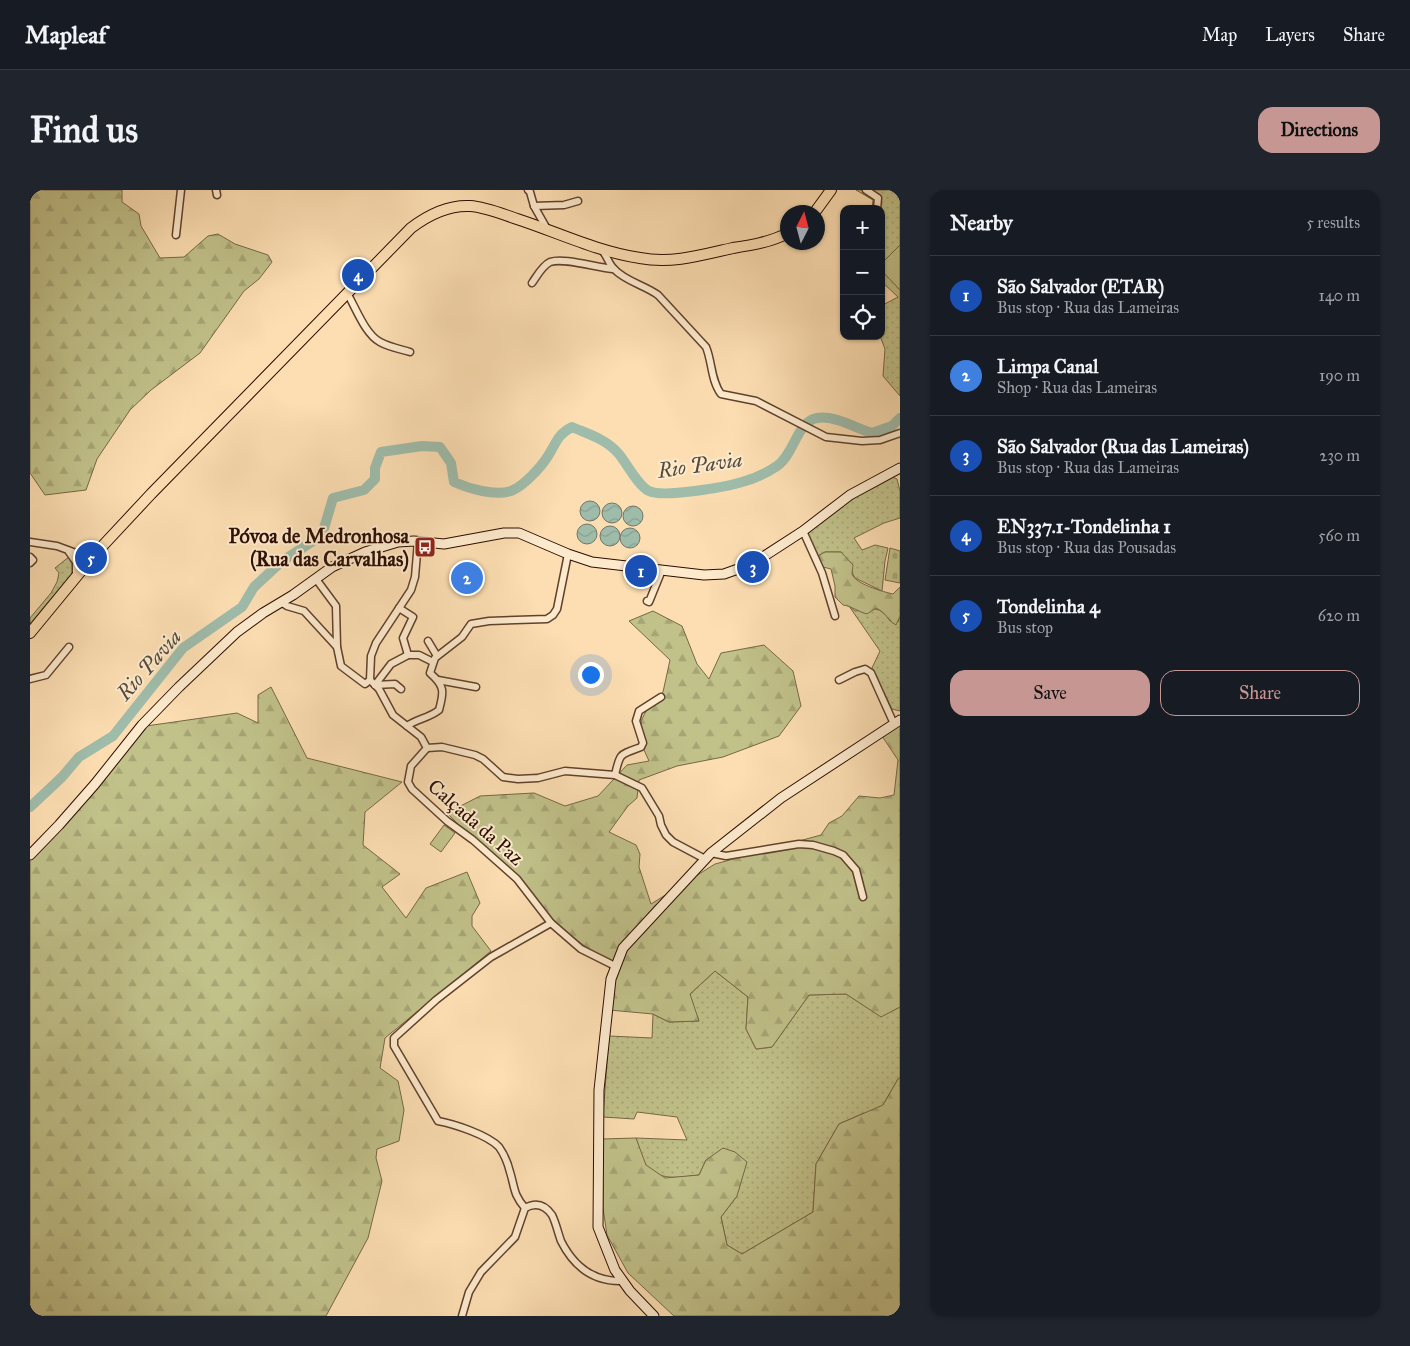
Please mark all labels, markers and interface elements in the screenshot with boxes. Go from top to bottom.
text: Mapleaf [25,20,106,50]
text: Map [1202,24,1237,46]
text: Layers [1265,24,1315,46]
text: Share [1343,24,1385,46]
button: Directions [1258,107,1380,153]
text: Find us [30,109,138,152]
north arrow [780,205,825,250]
map controls [840,205,885,340]
button: + [840,205,885,250]
text: Nearby [950,210,1013,236]
text: 5 results [1306,213,1360,232]
button: − [840,250,885,295]
pin: 4 [342,256,374,294]
text: São Salvador (ETAR) [997,275,1164,298]
text: 1 [963,286,969,305]
text: 140 m [1319,286,1360,305]
button: locate [840,295,885,340]
text: Bus stop · Rua das Lameiras [997,298,1179,317]
text: Limpa Canal [997,355,1098,378]
text: 2 [962,366,970,385]
text: 190 m [1319,366,1360,385]
text: Shop · Rua das Lameiras [997,378,1157,397]
text: São Salvador (Rua das Lameiras) [997,435,1249,458]
water label: Rio Pavia [655,446,744,484]
text: 3 [963,446,969,465]
text: 230 m [1320,446,1360,465]
text: Bus stop · Rua das Lameiras [997,458,1179,477]
text: EN337.1-Tondelinha 1 [997,515,1171,538]
place label: Póvoa de Medronhosa (Rua das Carvalhas) [229,524,410,572]
text: 4 [962,526,970,545]
text: 560 m [1318,526,1360,545]
bus stop icon: Póvoa de Medronhosa (Rua das Carvalhas) [413,535,437,559]
text: Bus stop · Rua das Pousadas [997,538,1176,557]
pin: 5 [75,539,107,577]
pin: 3 [737,548,769,586]
pin: 1 [625,552,657,590]
pin: 2 [451,559,483,597]
text: Tondelinha 4 [997,595,1100,618]
text: 5 [962,606,970,625]
text: 620 m [1318,606,1360,625]
text: Bus stop [997,618,1053,637]
water label: Rio Pavia [111,624,187,707]
your location [578,662,604,688]
button: Save [950,670,1150,716]
button: Share [1160,670,1360,716]
street label: Calçada da Paz [423,774,529,870]

